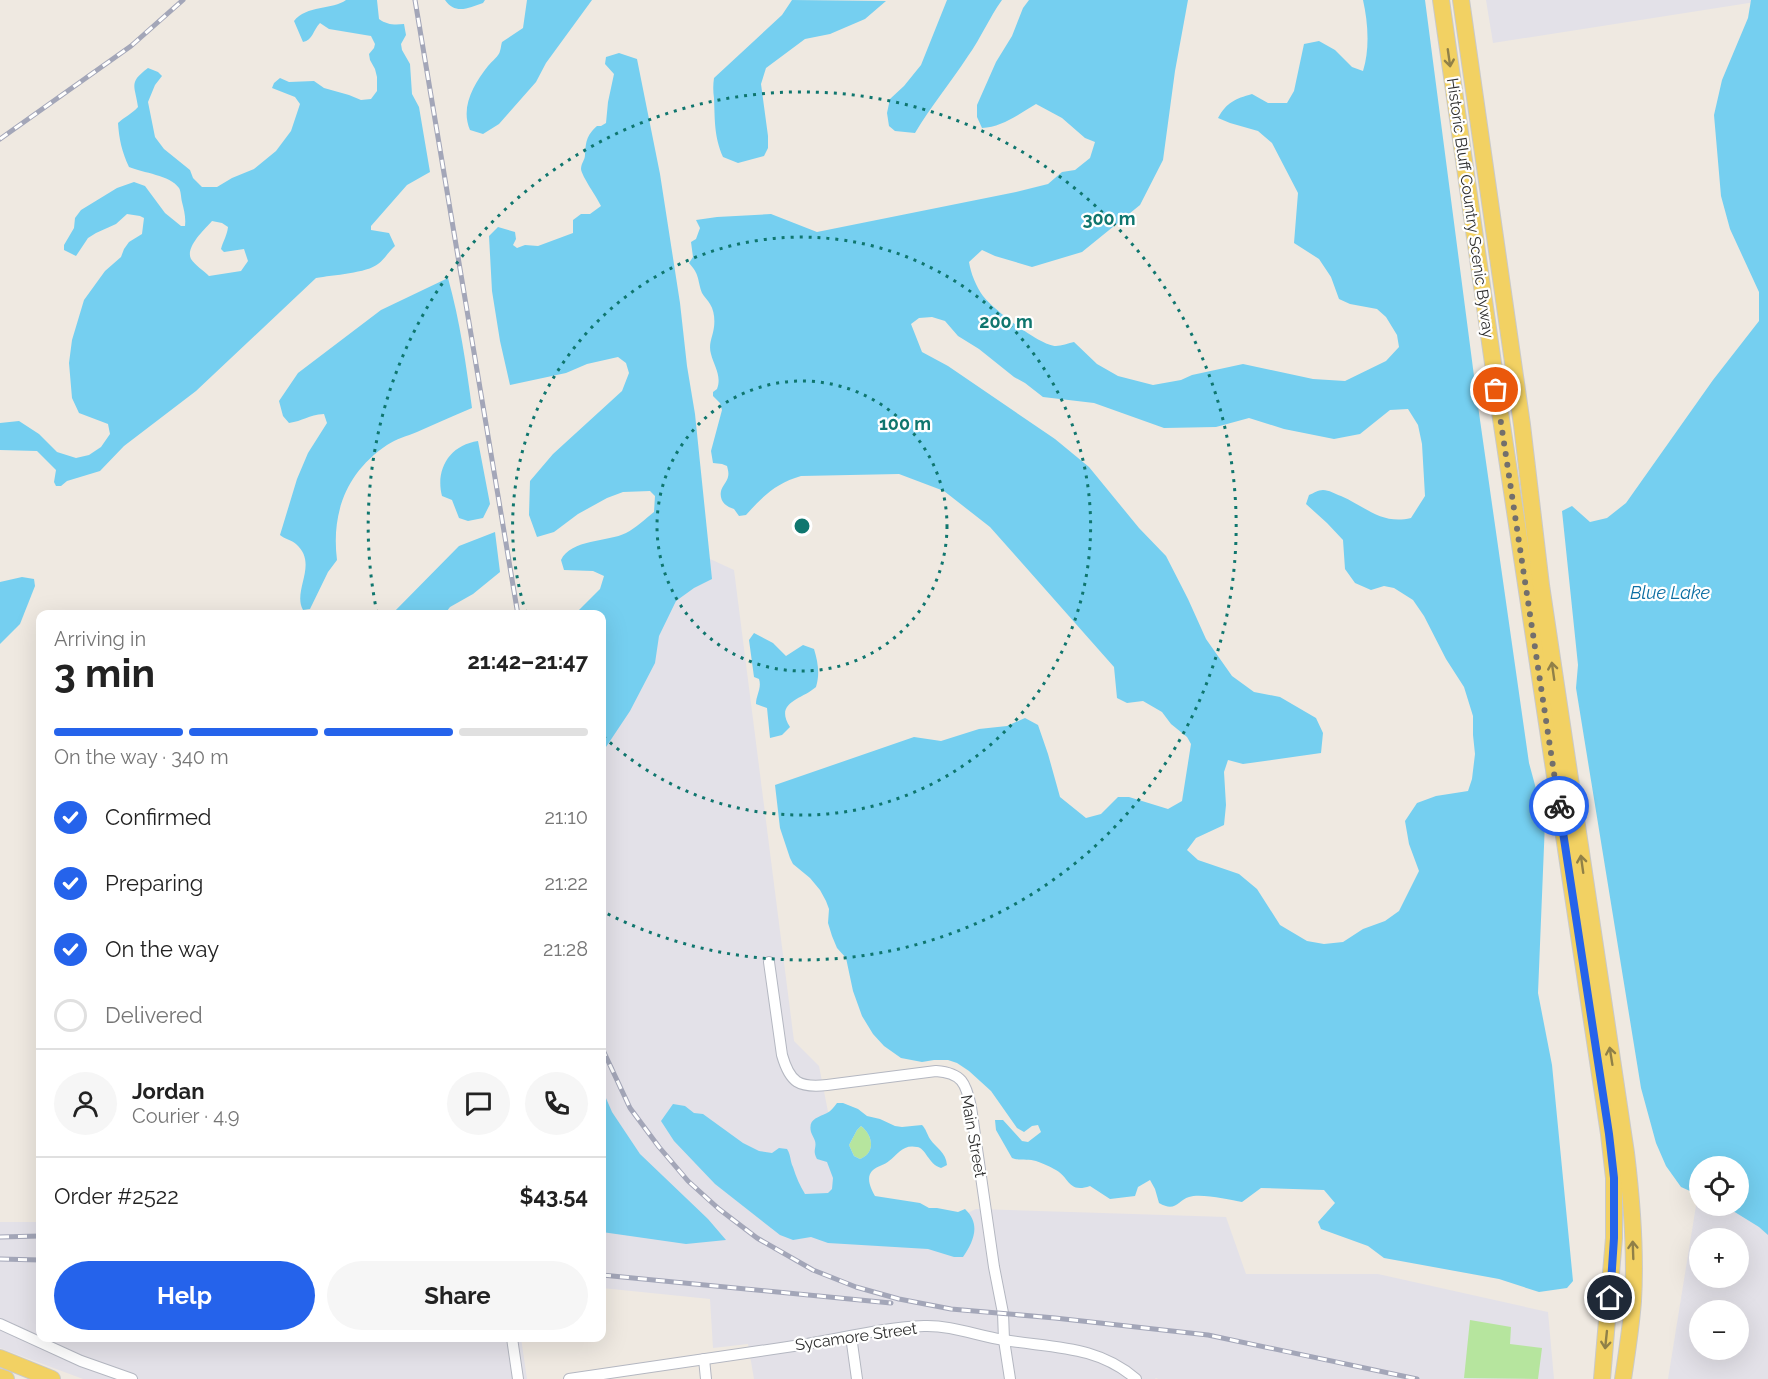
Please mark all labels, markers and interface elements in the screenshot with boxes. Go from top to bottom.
one-way arrow [1444,47,1455,67]
street label: Historic Bluff Country Scenic Byway [1443,77,1498,340]
text: 300 m [1082,208,1136,229]
text: 200 m [979,311,1033,332]
pin [1470,364,1521,415]
icon: bag [1479,373,1512,406]
text: 100 m [879,413,931,434]
centre of rings [792,516,812,536]
water label: Blue Lake [1630,582,1710,603]
text: Arriving in [54,627,146,651]
text: 21:42–21:47 [467,648,588,674]
text: 3 min [54,650,155,696]
one-way arrow [1548,661,1559,681]
text: On the way · 340 m [54,745,229,769]
courier [1529,776,1589,836]
icon: bike [1543,790,1576,823]
icon: check [54,801,87,834]
text: Confirmed [105,804,212,830]
text: 21:10 [544,805,588,829]
one-way arrow [1576,854,1587,874]
icon: check [54,867,87,900]
text: Preparing [105,870,203,896]
text: 21:22 [544,871,588,895]
icon: check [54,933,87,966]
text: On the way [105,936,219,962]
text: 21:28 [543,937,588,961]
text: Delivered [105,1002,203,1028]
one-way arrow [1605,1047,1616,1067]
button: person [54,1072,117,1135]
button: chat [447,1072,510,1135]
button: phone [525,1072,588,1135]
text: Jordan [132,1078,204,1104]
street label: Main Street [957,1093,990,1180]
text: Courier · 4.9 [132,1104,240,1128]
map controls [1689,1156,1749,1360]
button: locate [1689,1156,1749,1216]
text: Order #2522 [54,1183,179,1209]
text: $43.54 [520,1183,588,1209]
button: + [1689,1228,1749,1288]
one-way arrow [1628,1240,1639,1260]
button: Help [54,1261,315,1330]
button: Share [327,1261,588,1330]
pin [1584,1272,1635,1323]
icon: home [1593,1281,1626,1314]
button: − [1689,1300,1749,1360]
street label: Sycamore Street [794,1318,919,1354]
one-way arrow [1600,1329,1611,1349]

